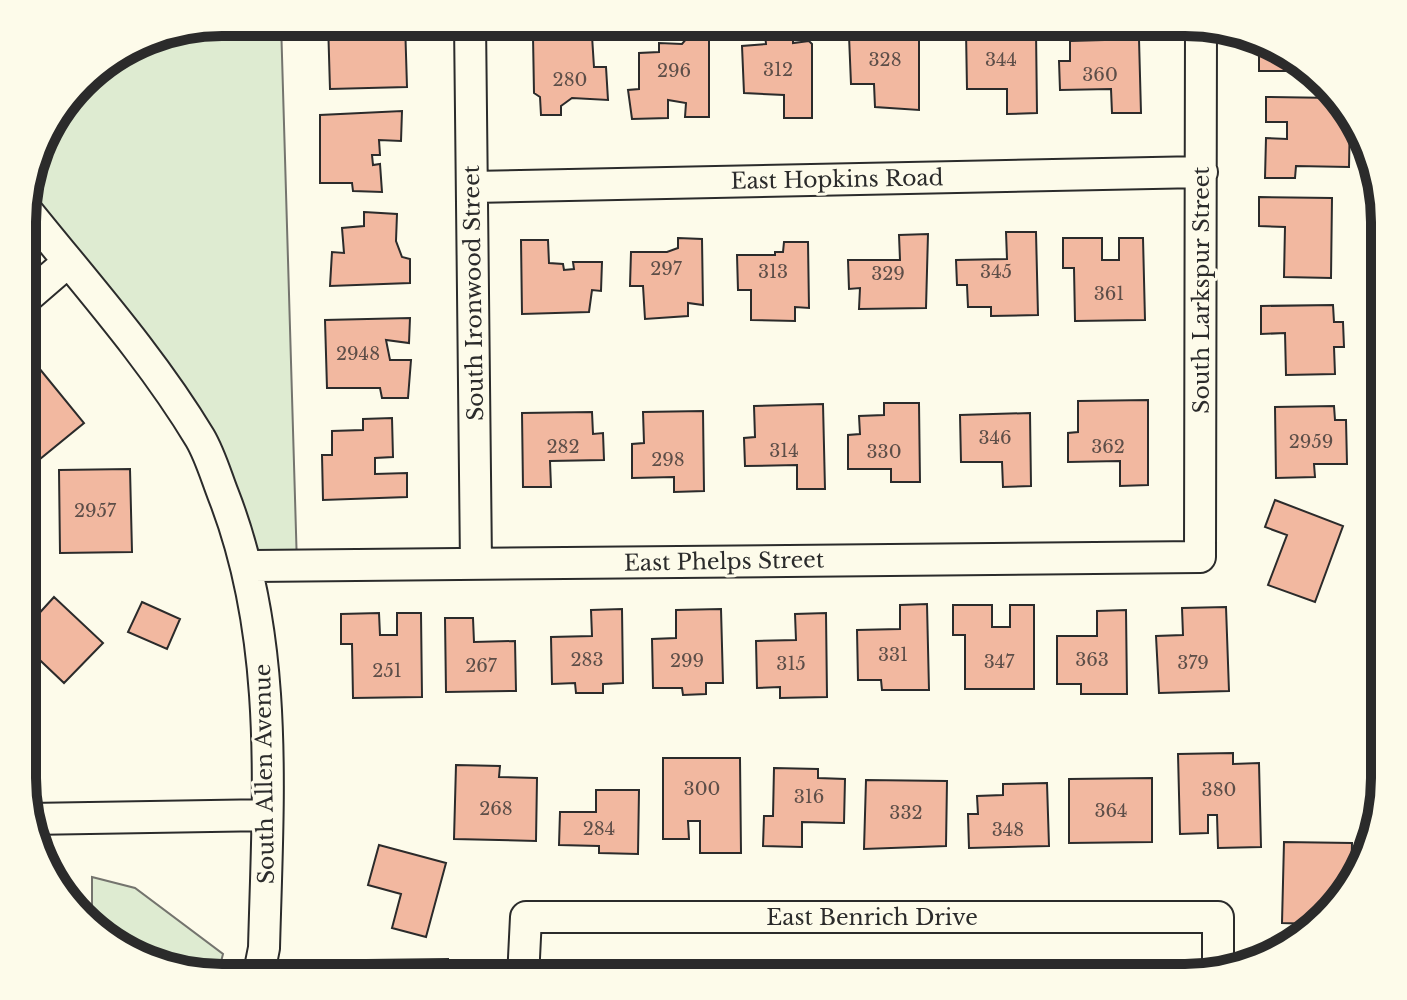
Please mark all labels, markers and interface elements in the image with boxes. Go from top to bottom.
house number: 328 [868,49,902,71]
house number: 344 [985,49,1017,71]
house number: 312 [763,59,793,81]
house number: 296 [657,60,691,82]
house number: 360 [1082,64,1118,86]
house number: 280 [553,69,587,91]
street label: South Ironwood Street [458,164,489,421]
street label: East Hopkins Road [730,164,944,195]
street label: South Larkspur Street [1188,166,1215,414]
house number: 297 [650,258,683,280]
house number: 313 [758,261,788,283]
house number: 345 [980,261,1012,283]
house number: 329 [871,263,905,285]
house number: 361 [1094,283,1124,305]
house number: 2948 [336,343,380,365]
house number: 346 [978,427,1012,449]
house number: 2959 [1289,431,1333,453]
house number: 282 [546,436,580,458]
house number: 362 [1091,436,1125,458]
house number: 314 [769,440,799,462]
house number: 330 [866,441,902,463]
house number: 298 [651,449,685,471]
house number: 2957 [74,500,117,522]
street label: East Phelps Street [624,546,825,577]
house number: 331 [878,644,908,666]
house number: 283 [570,649,604,671]
house number: 363 [1075,649,1109,671]
house number: 299 [670,650,704,672]
house number: 347 [984,651,1015,673]
house number: 379 [1177,652,1209,674]
house number: 315 [776,653,806,675]
house number: 267 [465,655,498,677]
house number: 251 [372,660,402,682]
street label: South Allen Avenue [249,664,280,884]
house number: 300 [684,778,720,800]
house number: 380 [1202,779,1236,801]
house number: 316 [794,786,824,808]
house number: 268 [479,798,513,820]
house number: 364 [1094,800,1128,822]
house number: 332 [889,802,923,824]
house number: 284 [583,818,615,840]
house number: 348 [992,819,1024,841]
street label: East Benrich Drive [766,904,978,931]

